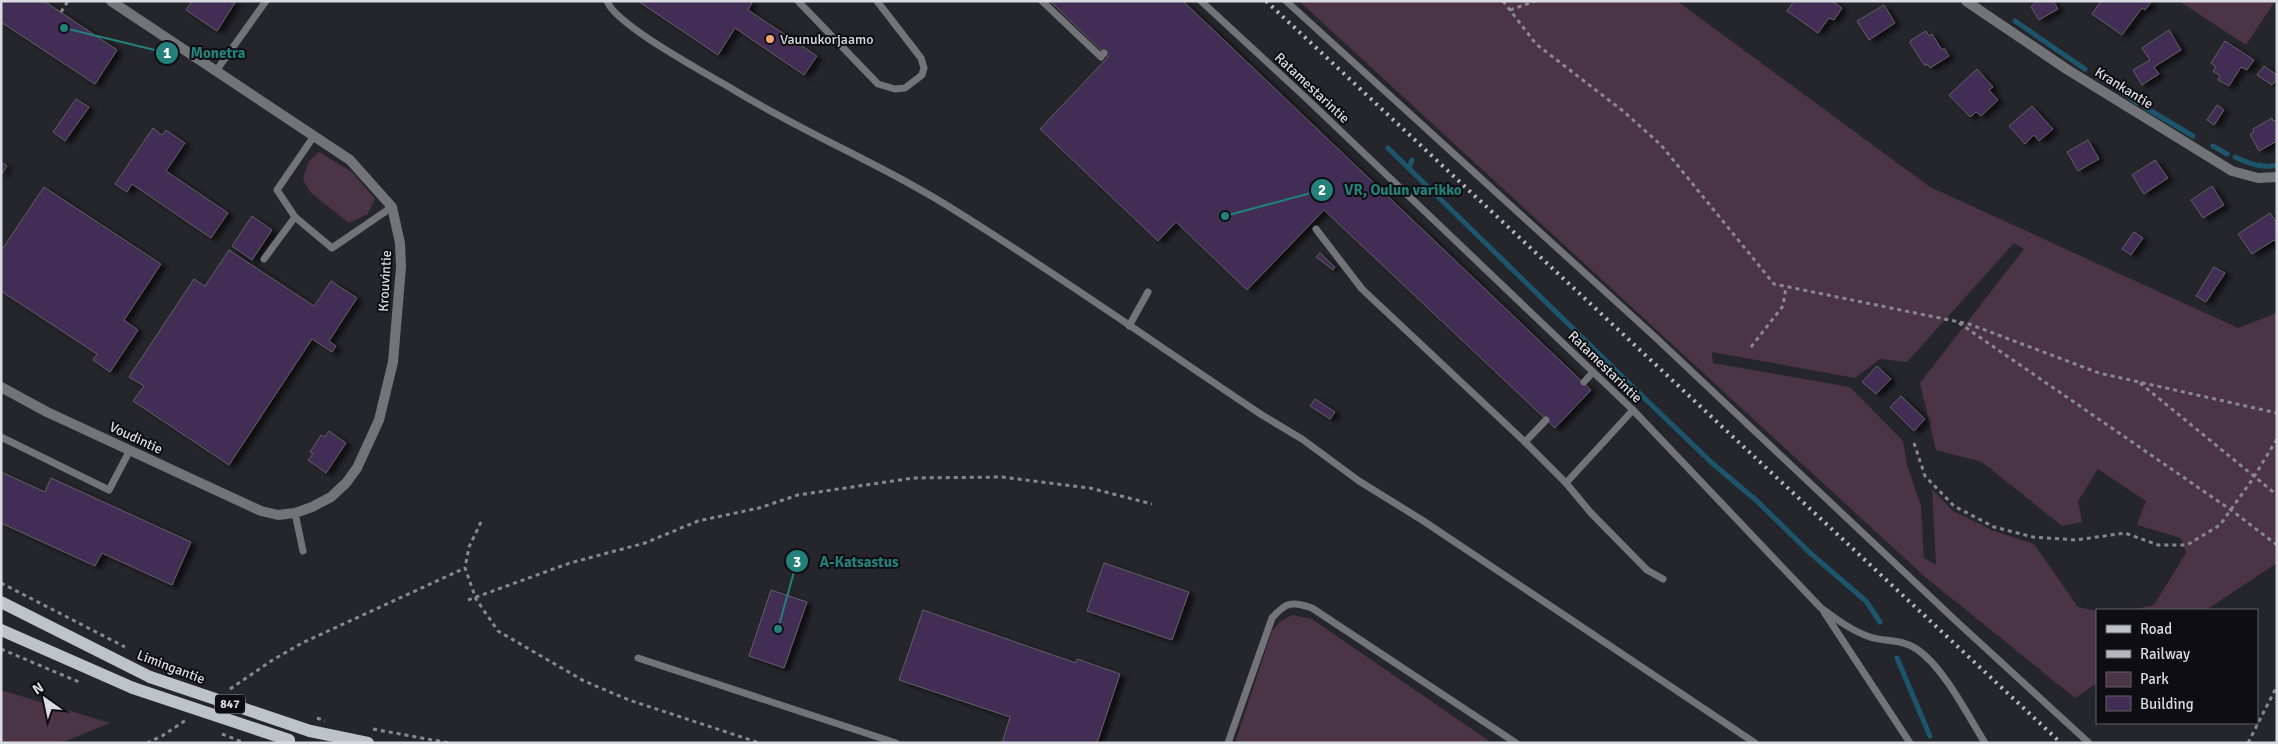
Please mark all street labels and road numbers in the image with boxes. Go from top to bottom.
street label: Ratamestarintie [1271,49,1353,127]
street label: Krankantie [2092,63,2156,113]
street label: Krouvintie [375,250,395,312]
street label: Ratamestarintie [1564,327,1646,407]
street label: Voudintie [107,418,165,458]
street label: Limingantie [135,646,207,688]
road number: 847 [215,694,245,714]

